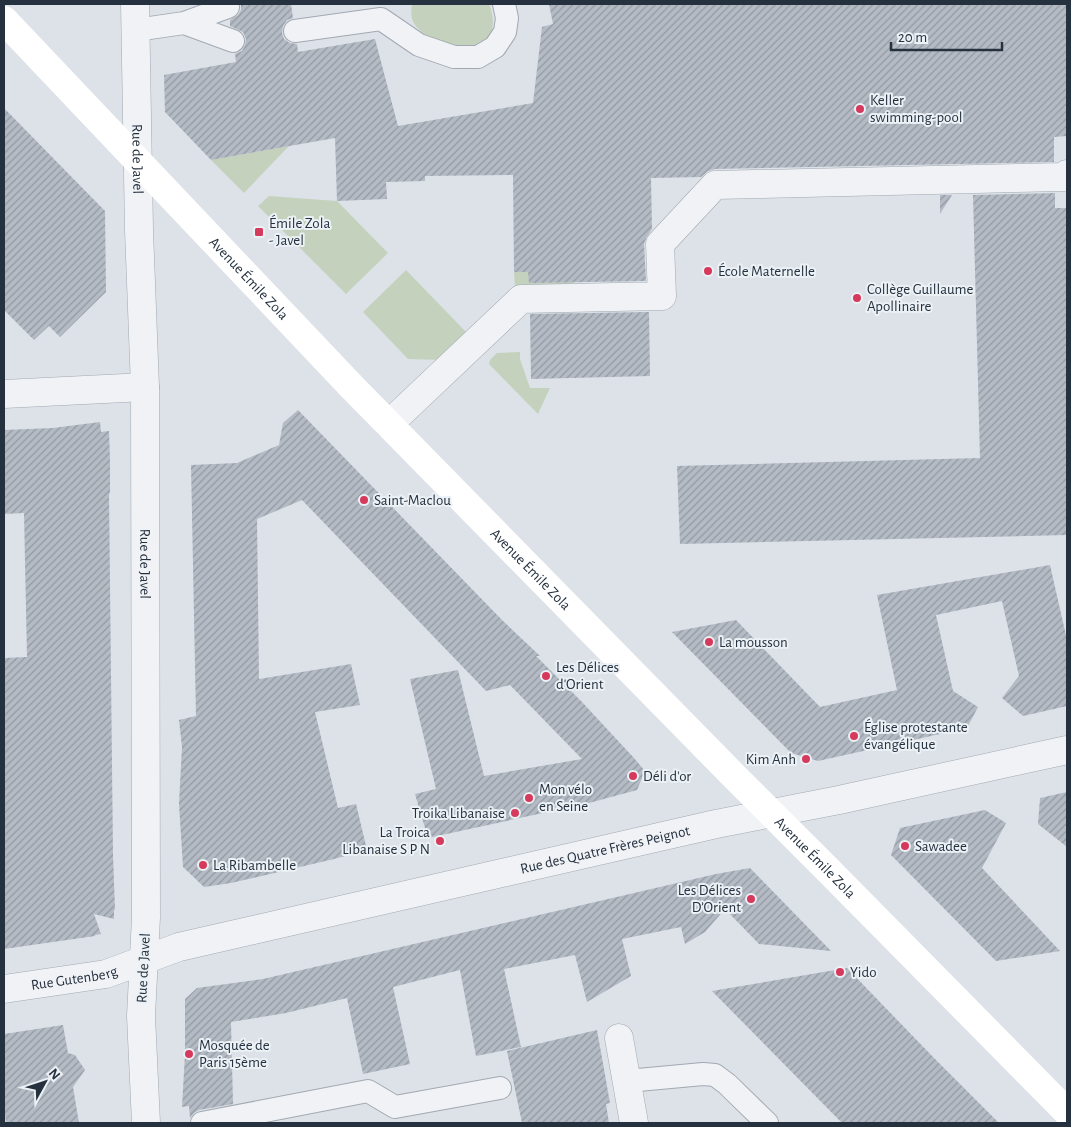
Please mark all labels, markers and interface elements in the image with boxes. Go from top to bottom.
scale bar [891,20,1002,52]
text: 20 m [898,30,927,45]
place label: Keller swimming-pool [870,93,963,125]
marker: Keller swimming-pool [854,103,866,115]
street label: Rue de Javel [129,124,145,194]
place label: Émile Zola - Javel [269,214,330,248]
marker: Émile Zola - Javel [253,226,265,238]
street label: Avenue Émile Zola [206,234,291,323]
place label: École Maternelle [718,262,815,279]
marker: École Maternelle [702,265,714,277]
place label: Collège Guillaume Apollinaire [867,282,974,314]
marker: Collège Guillaume Apollinaire [851,292,863,304]
place label: Saint-Maclou [374,493,451,508]
marker: Saint-Maclou [358,494,370,506]
street label: Avenue Émile Zola [487,526,574,613]
street label: Rue de Javel [137,529,152,599]
place label: La mousson [719,635,788,650]
marker: La mousson [703,636,715,648]
place label: Les Délices d'Orient [556,660,619,692]
marker: Les Délices d'Orient [540,670,552,682]
place label: Église protestante évangélique [864,718,968,752]
marker: Église protestante évangélique [848,730,860,742]
place label: Kim Anh [746,752,796,767]
marker: Kim Anh [800,753,812,765]
place label: Déli d'or [643,769,691,784]
marker: Déli d'or [627,770,639,782]
place label: Mon vélo en Seine [539,782,592,814]
marker: Mon vélo en Seine [523,792,535,804]
place label: Troika Libanaise [412,806,505,821]
marker: Troika Libanaise [509,807,521,819]
street label: Avenue Émile Zola [772,814,858,901]
street label: Rue des Quatre Frères Peignot [519,823,692,877]
place label: La Troica Libanaise S P N [342,825,430,857]
marker: La Troica Libanaise S P N [434,835,446,847]
place label: Sawadee [915,839,967,854]
marker: Sawadee [899,840,911,852]
place label: La Ribambelle [213,858,296,873]
marker: La Ribambelle [197,859,209,871]
place label: Les Délices D’Orient [678,883,741,915]
marker: Les Délices D’Orient [745,893,757,905]
street label: Rue de Javel [134,933,153,1003]
street label: Rue Gutenberg [30,963,120,993]
place label: Yido [850,965,877,980]
marker: Yido [834,966,846,978]
place label: Mosquée de Paris 15ème [199,1038,270,1070]
marker: Mosquée de Paris 15ème [183,1048,195,1060]
north arrow [20,1057,70,1107]
text: N [46,1066,63,1083]

